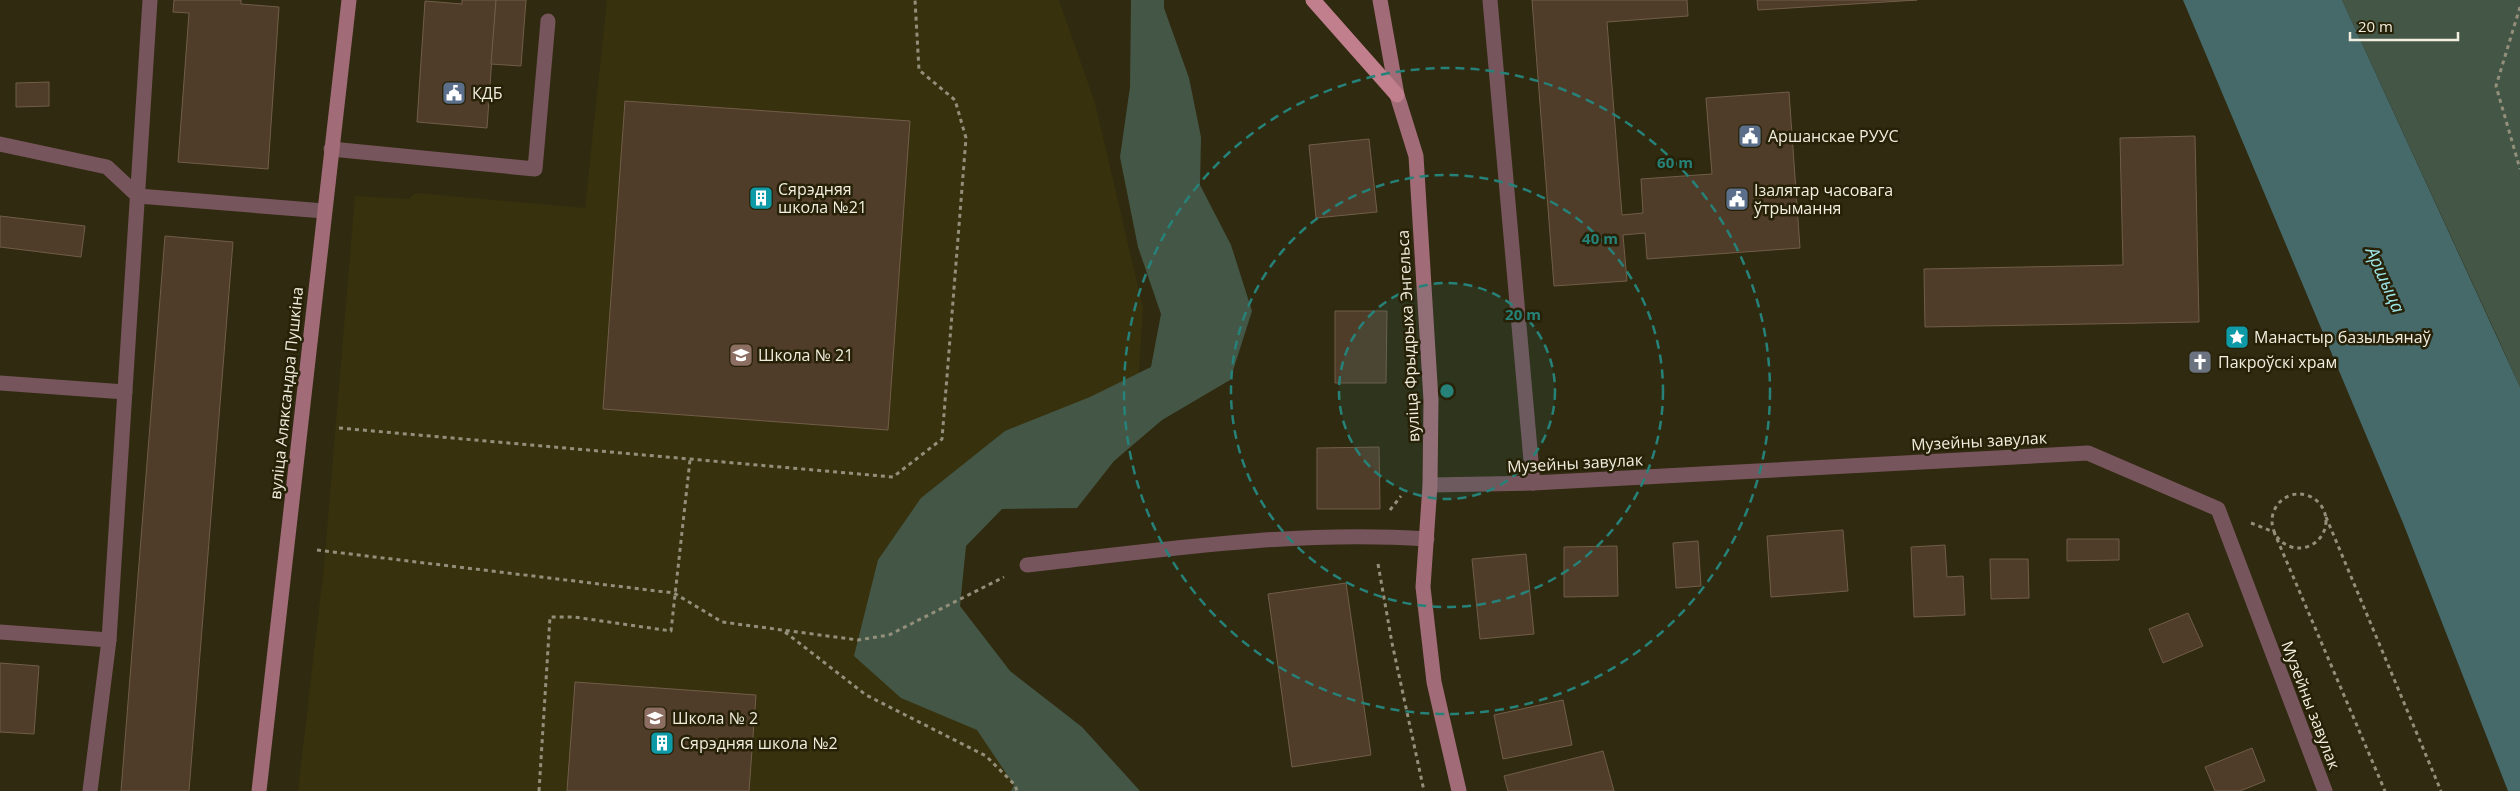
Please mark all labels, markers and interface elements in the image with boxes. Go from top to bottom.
scale bar [2350,10,2458,42]
text: 20 m [2358,16,2393,36]
public building icon: КДБ [441,80,467,106]
place label: КДБ [472,82,503,104]
public building icon: Аршанскае РУУС [1737,123,1763,149]
place label: Аршанскае РУУС [1768,125,1899,147]
text: 60 m [1657,152,1693,172]
place label: Сярэдняя школа №21 [778,178,867,218]
place label: Ізалятар часовага ўтрымання [1754,179,1893,219]
building icon: Сярэдняя школа №21 [748,185,774,211]
public building icon: Ізалятар часовага ўтрымання [1724,186,1750,212]
text: 40 m [1582,228,1618,248]
street label: вуліца Фрыдрыха Энгельса [1391,229,1425,443]
water label: Аршыца [2360,241,2411,316]
street label: вуліца Аляксандра Пушкіна [264,286,308,500]
text: 20 m [1505,304,1541,324]
place icon: Манастыр базыльянаў [2224,324,2250,350]
place label: Манастыр базыльянаў [2254,326,2432,348]
school or university icon: Школа № 21 [728,342,754,368]
place label: Школа № 21 [758,344,853,366]
church icon: Пакроўскі храм [2187,349,2213,375]
place label: Пакроўскі храм [2218,351,2337,373]
centre of rings [1438,382,1456,400]
street label: Музейны завулак [1911,426,2048,456]
street label: Музейны завулак [1507,448,1644,478]
street label: Музейны завулак [2276,638,2346,773]
school or university icon: Школа № 2 [642,705,668,731]
place label: Школа № 2 [672,707,758,729]
building icon: Сярэдняя школа №2 [649,730,675,756]
place label: Сярэдняя школа №2 [680,732,838,754]

